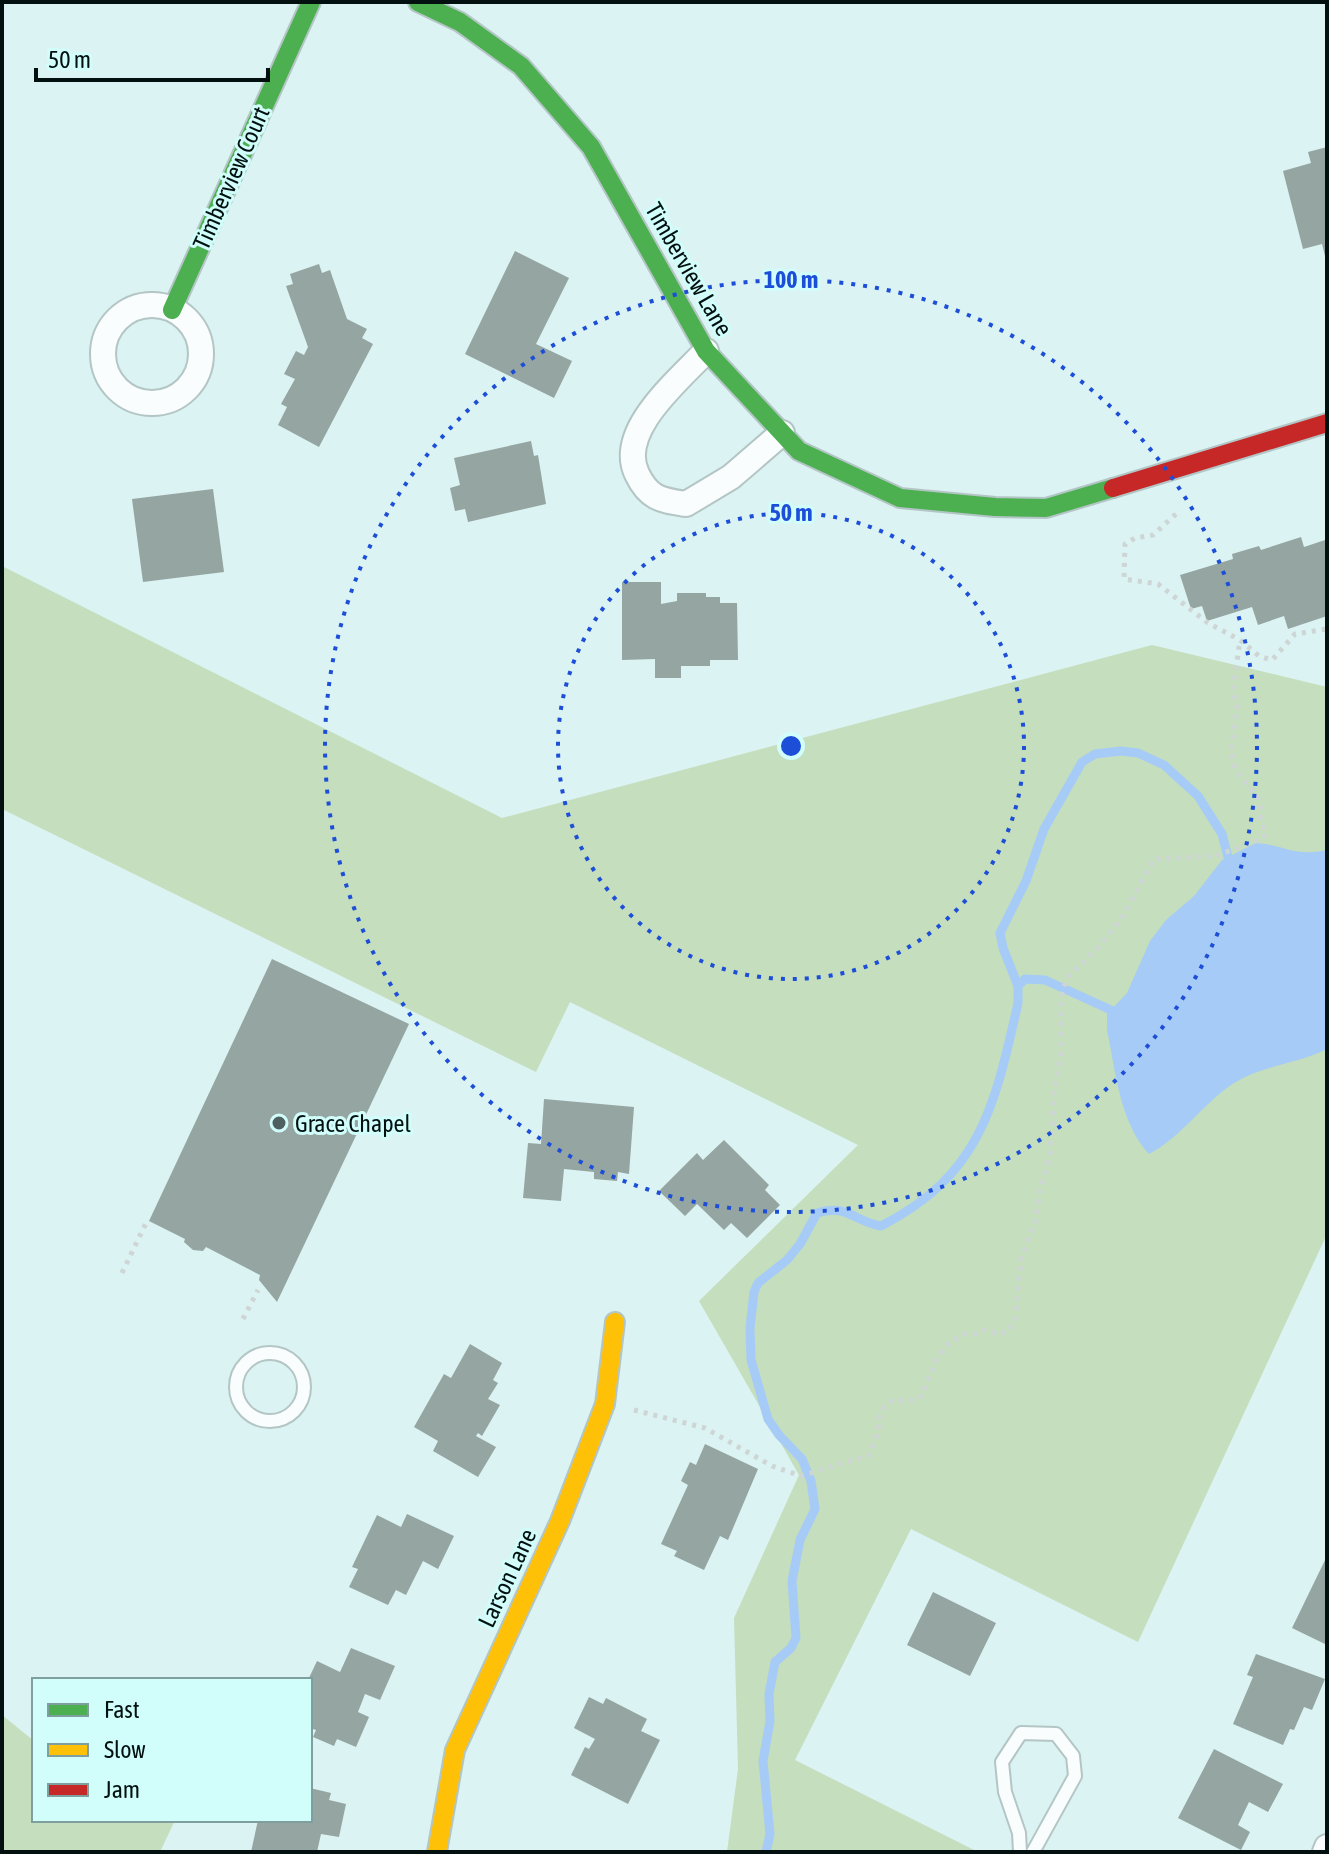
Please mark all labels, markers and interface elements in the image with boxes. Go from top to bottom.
scale bar [36,32,268,82]
text: 50 m [48,46,91,73]
street label: Timberview Court [187,102,275,254]
street label: Timberview Lane [640,198,738,340]
text: 100 m [764,266,818,293]
text: 50 m [769,499,813,526]
centre of rings [777,732,805,760]
place label: Grace Chapel [295,1110,411,1137]
marker: Grace Chapel [270,1114,288,1132]
street label: Larson Lane [473,1525,541,1631]
legend [32,1678,312,1822]
text: Fast [104,1696,140,1723]
text: Slow [104,1736,146,1763]
text: Jam [104,1776,140,1803]

